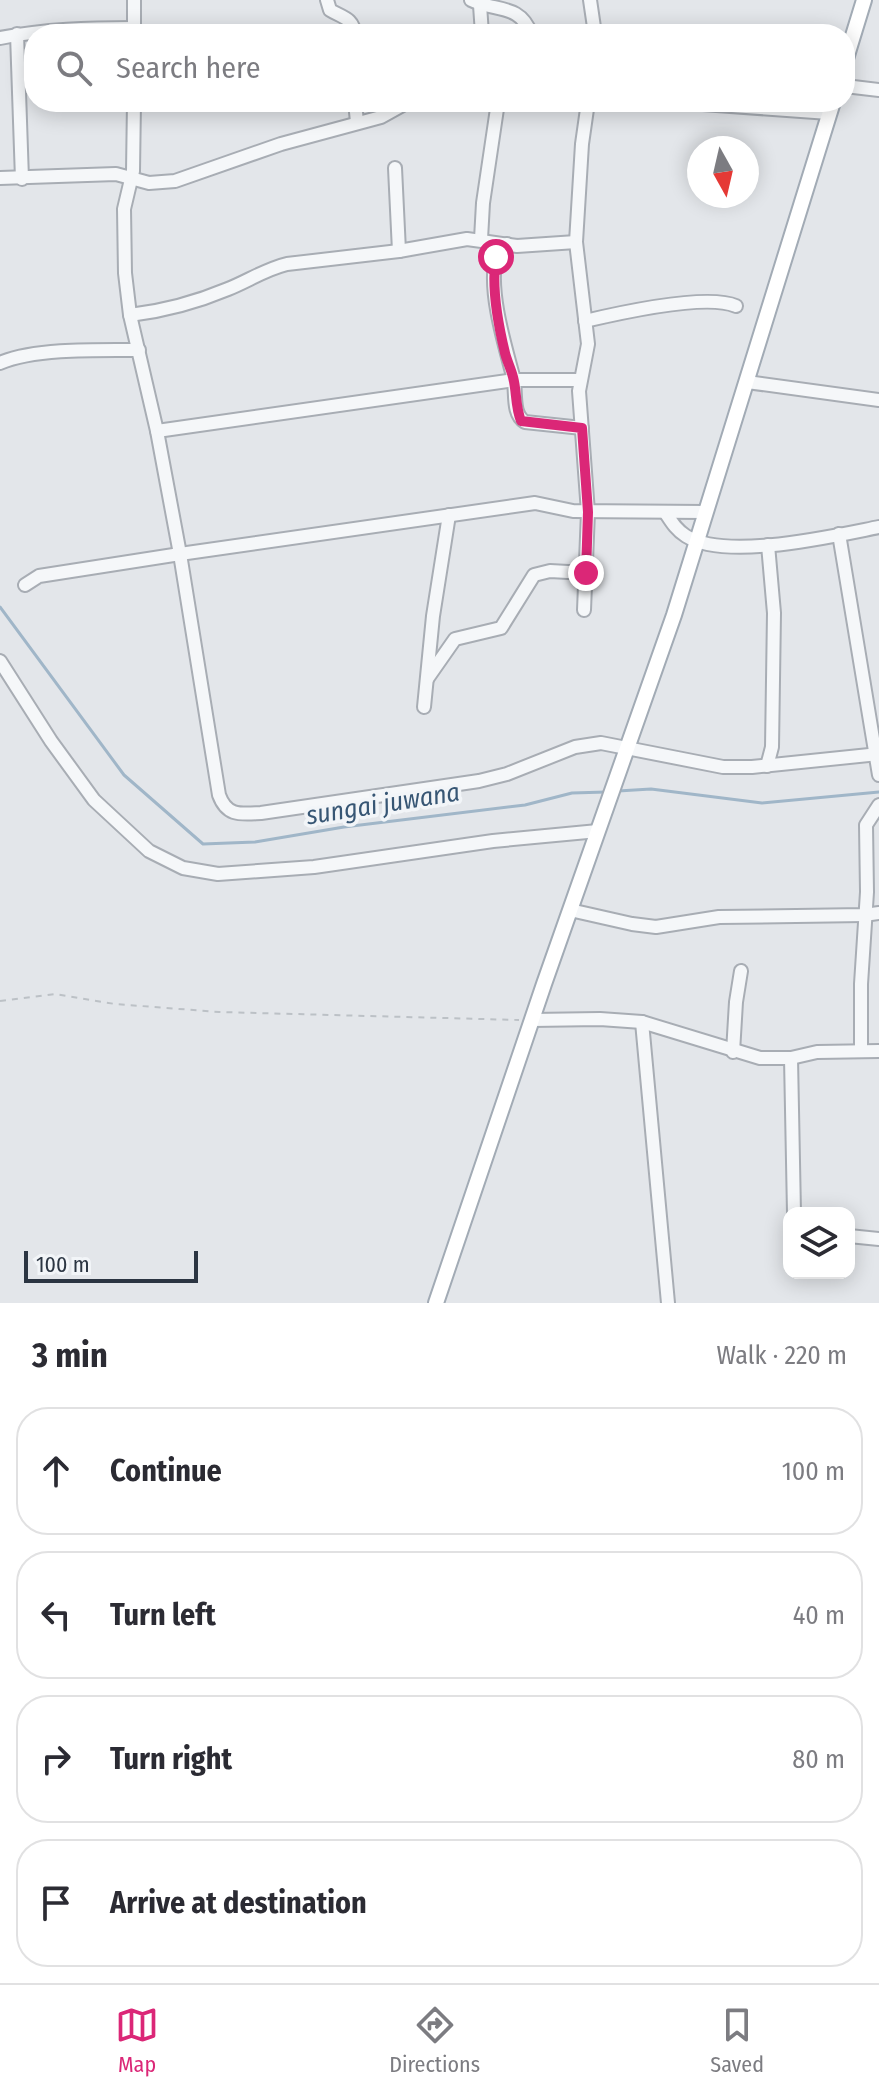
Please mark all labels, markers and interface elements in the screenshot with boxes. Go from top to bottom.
search box [24,24,855,112]
icon: search [52,46,96,90]
text: Search here [116,50,261,86]
north arrow [687,136,759,208]
route start [478,239,514,275]
route end [568,555,604,591]
water label: sungai juwana [303,777,462,832]
map controls [783,1207,855,1279]
button: layers [783,1207,855,1279]
scale bar [24,1247,198,1283]
text: 100 m [36,1251,90,1278]
text: 3 min [32,1335,108,1376]
text: Walk · 220 m [717,1340,847,1371]
icon: ahead [34,1449,78,1493]
text: Continue [110,1453,222,1489]
text: 100 m [782,1456,845,1487]
icon: left [34,1593,78,1637]
text: Turn left [110,1597,216,1633]
text: 40 m [793,1600,845,1631]
icon: right [34,1737,78,1781]
text: Turn right [110,1741,232,1777]
text: 80 m [792,1744,845,1775]
icon: arrive [34,1881,78,1925]
text: Arrive at destination [110,1885,367,1921]
tab: Map [115,2003,159,2078]
tab: Directions [389,2003,480,2078]
tab: Saved [710,2003,764,2078]

